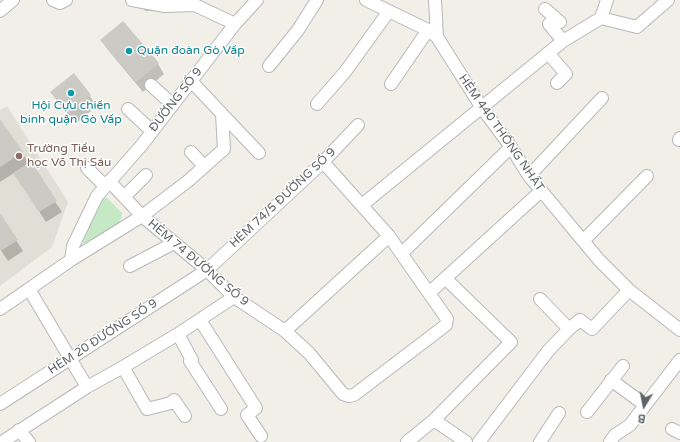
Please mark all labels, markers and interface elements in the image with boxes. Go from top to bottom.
place label: Quận đoàn Gò Vấp [137,44,245,58]
marker: Quận đoàn Gò Vấp [124,46,134,56]
street label: ĐƯỜNG SỐ 9 [146,65,206,135]
street label: HẺM 440 THỐNG NHẤT [455,72,547,194]
marker: Hội Cựu chiến binh quận Gò Vấp [66,88,76,98]
place label: Hội Cựu chiến binh quận Gò Vấp [20,99,122,127]
place label: Trường Tiểu học Võ Thị Sáu [27,142,111,170]
street label: HẺM 74/5 ĐƯỜNG SỐ 9 [227,145,339,251]
marker: Trường Tiểu học Võ Thị Sáu [14,151,24,161]
street label: HẺM 74 ĐƯỜNG SỐ 9 [145,217,251,309]
street label: HẺM 20 ĐƯỜNG SỐ 9 [46,296,160,378]
north arrow [624,386,664,426]
text: B [637,411,647,425]

